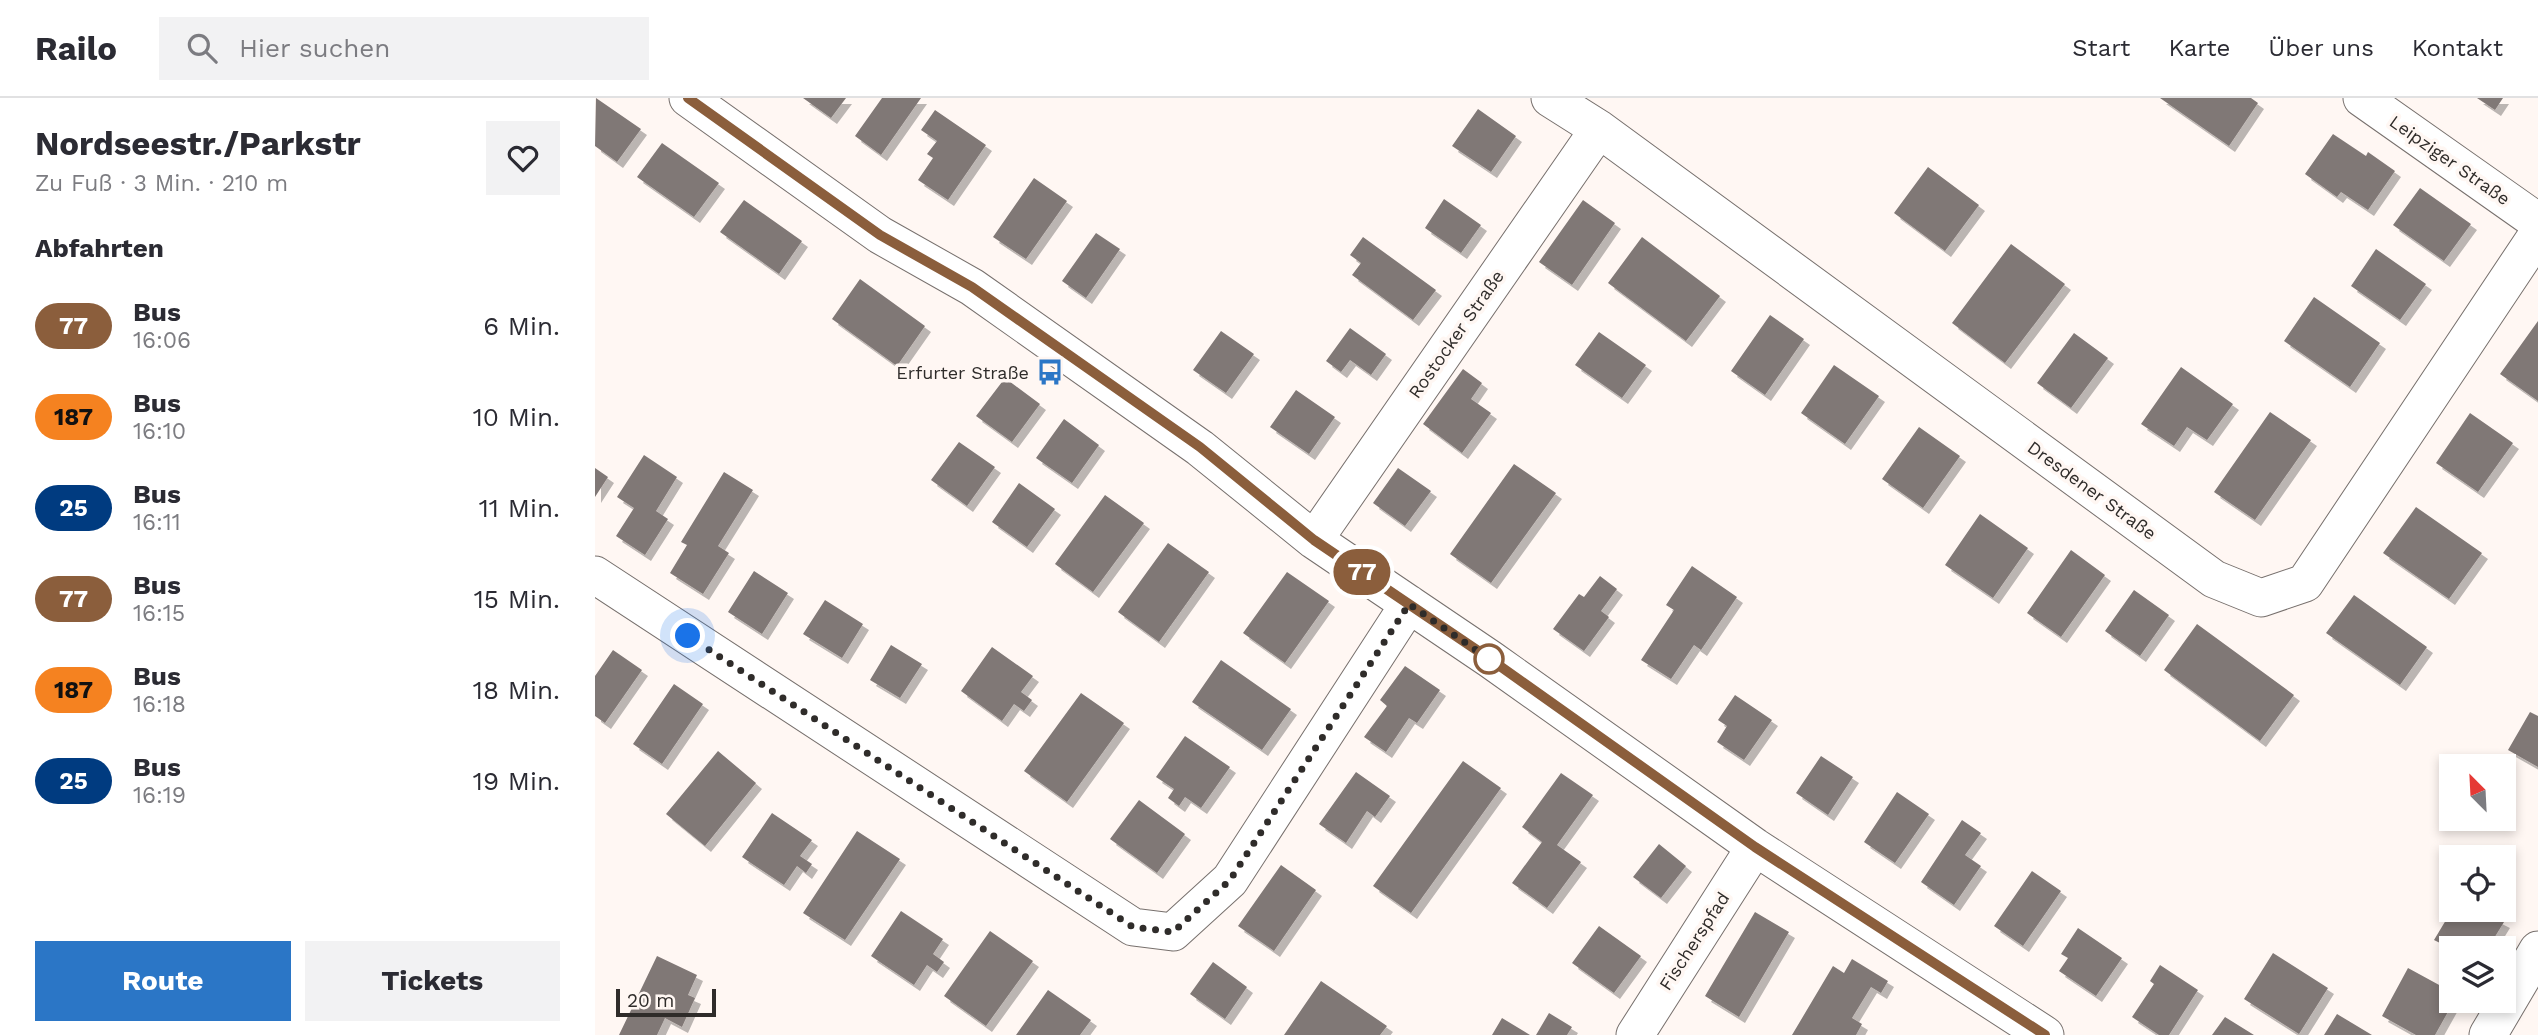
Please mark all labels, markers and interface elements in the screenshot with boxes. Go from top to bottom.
search box [159,17,649,80]
text: Railo [35,29,117,68]
icon: search [183,29,221,67]
text: Hier suchen [239,33,390,63]
text: Start [2072,34,2130,62]
text: Karte [2168,34,2230,62]
text: Über uns [2268,34,2374,62]
text: Kontakt [2412,34,2503,62]
street label: Leipziger Straße [2386,111,2514,209]
button: heart [486,121,560,195]
text: Nordseestr./Parkstr [35,124,361,163]
text: Zu Fuß · 3 Min. · 210 m [35,170,288,197]
text: Abfahrten [35,233,164,263]
street label: Rostocker Straße [1404,266,1508,402]
text: Bus [133,297,181,327]
text: 6 Min. [483,311,560,341]
text: 77 [59,312,88,340]
text: 16:06 [133,327,191,354]
bus stop icon: Erfurter Straße [1035,357,1065,387]
place label: Erfurter Straße [896,362,1029,383]
text: Bus [133,388,181,418]
text: 10 Min. [473,402,560,432]
text: 187 [54,403,93,431]
text: 16:10 [133,418,186,445]
street label: Dresdener Straße [2024,436,2160,544]
text: Bus [133,479,181,509]
text: 11 Min. [479,493,560,523]
text: 25 [59,494,88,522]
text: 16:11 [133,509,181,536]
line badge: 77 [1331,549,1393,595]
text: 77 [1347,558,1377,586]
text: Bus [133,570,181,600]
text: 15 Min. [474,584,560,614]
text: 77 [59,585,88,613]
text: 16:15 [133,600,185,627]
your location [670,618,705,653]
unlabelled marker [1474,644,1504,674]
text: Bus [133,661,181,691]
text: 18 Min. [473,675,560,705]
text: 187 [54,676,93,704]
text: 16:18 [133,691,186,718]
text: Bus [133,752,181,782]
north arrow [2439,754,2517,831]
map controls [2439,754,2516,1013]
text: 19 Min. [473,766,560,796]
text: 25 [59,767,88,795]
text: 16:19 [133,782,186,809]
button: locate [2439,845,2516,922]
street label: Fischerspfad [1655,888,1733,994]
button: layers [2439,936,2516,1013]
button: Route [35,941,291,1021]
button: Tickets [305,941,560,1021]
scale bar [616,986,716,1018]
text: 20 m [627,989,674,1012]

